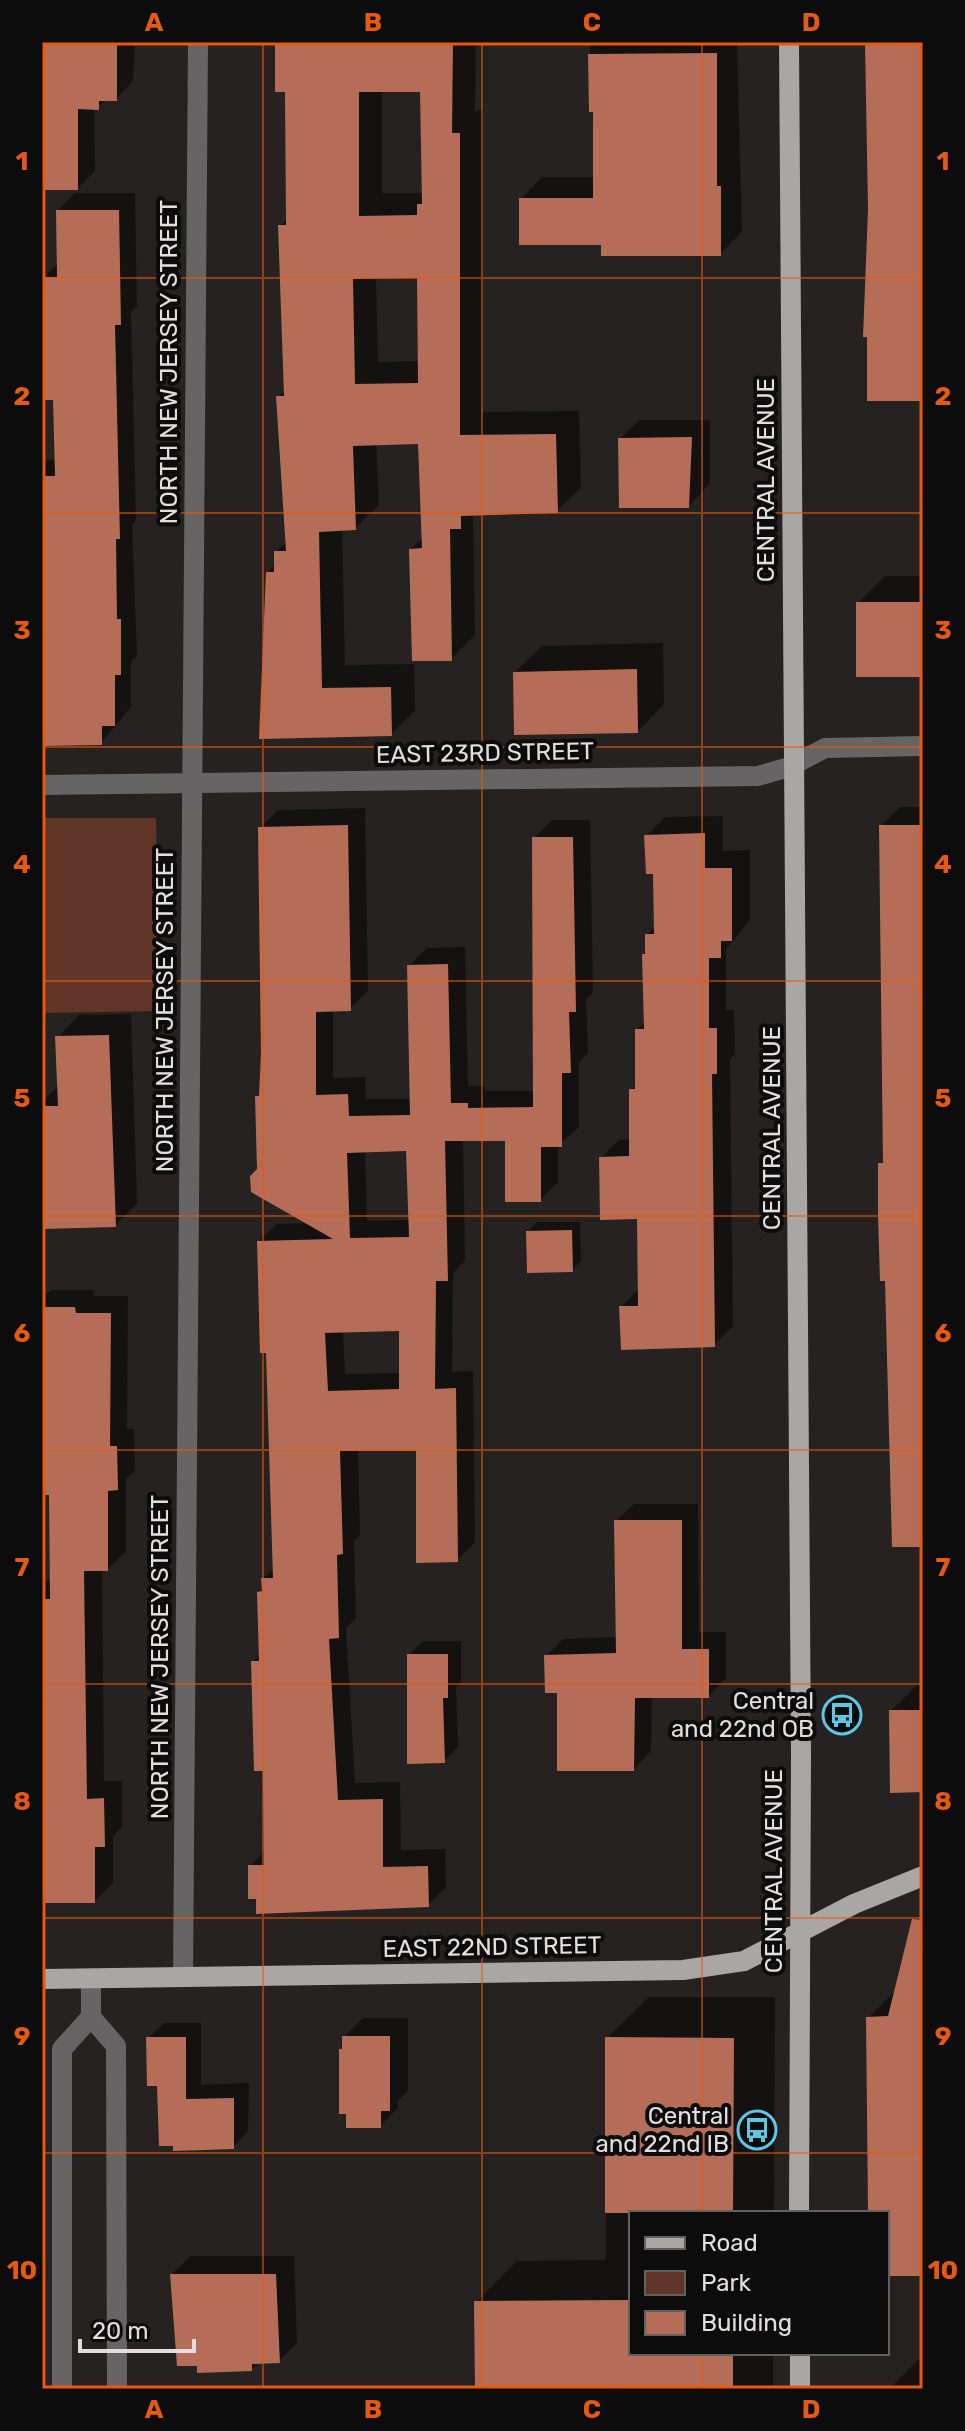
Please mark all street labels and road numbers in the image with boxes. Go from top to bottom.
street label: NORTH NEW JERSEY STREET [155,200,183,524]
street label: CENTRAL AVENUE [752,378,780,582]
street label: EAST 23RD STREET [376,737,594,769]
street label: NORTH NEW JERSEY STREET [151,848,179,1172]
street label: CENTRAL AVENUE [758,1026,786,1230]
street label: NORTH NEW JERSEY STREET [146,1495,174,1819]
street label: CENTRAL AVENUE [760,1769,788,1973]
street label: EAST 22ND STREET [382,1931,602,1963]

